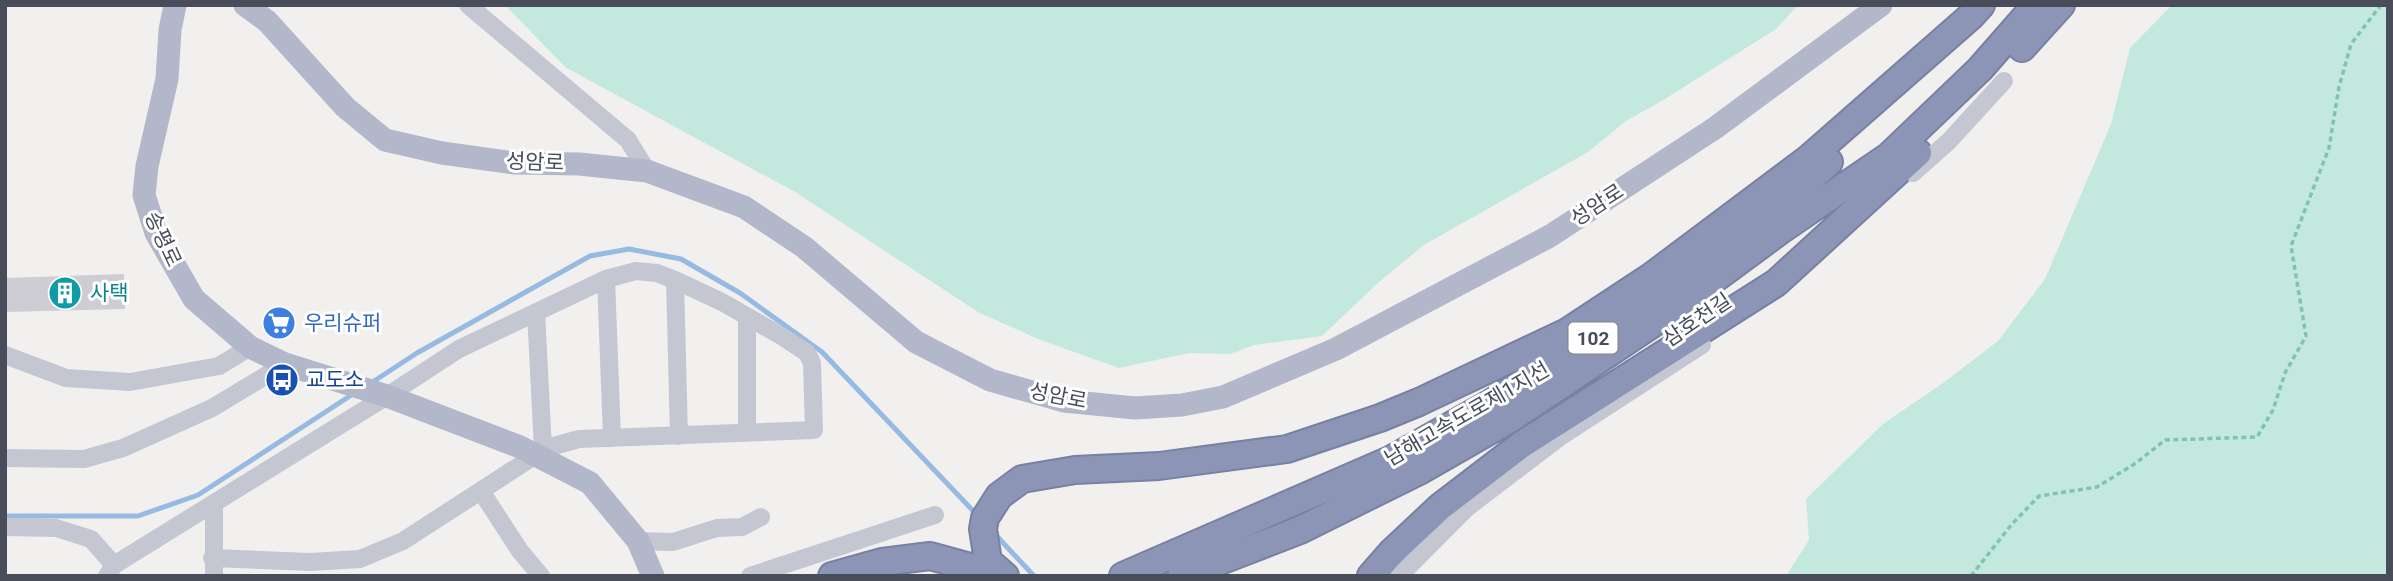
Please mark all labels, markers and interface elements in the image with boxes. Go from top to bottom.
street label: 성암로 [506,149,564,175]
street label: 성암로 [1566,179,1628,231]
street label: 송평로 [140,208,186,270]
building icon: 사택 [46,274,84,312]
place label: 사택 [90,281,129,305]
street label: 삼호천길 [1658,288,1736,352]
supermarket icon: 우리슈퍼 [260,304,298,342]
place label: 우리슈퍼 [304,311,381,335]
road number: 102 [1568,322,1618,354]
street label: 남해고속도로제1지선 [1381,357,1553,471]
bus stop icon: 교도소 [263,361,301,399]
place label: 교도소 [306,368,364,392]
street label: 성암로 [1027,379,1089,413]

